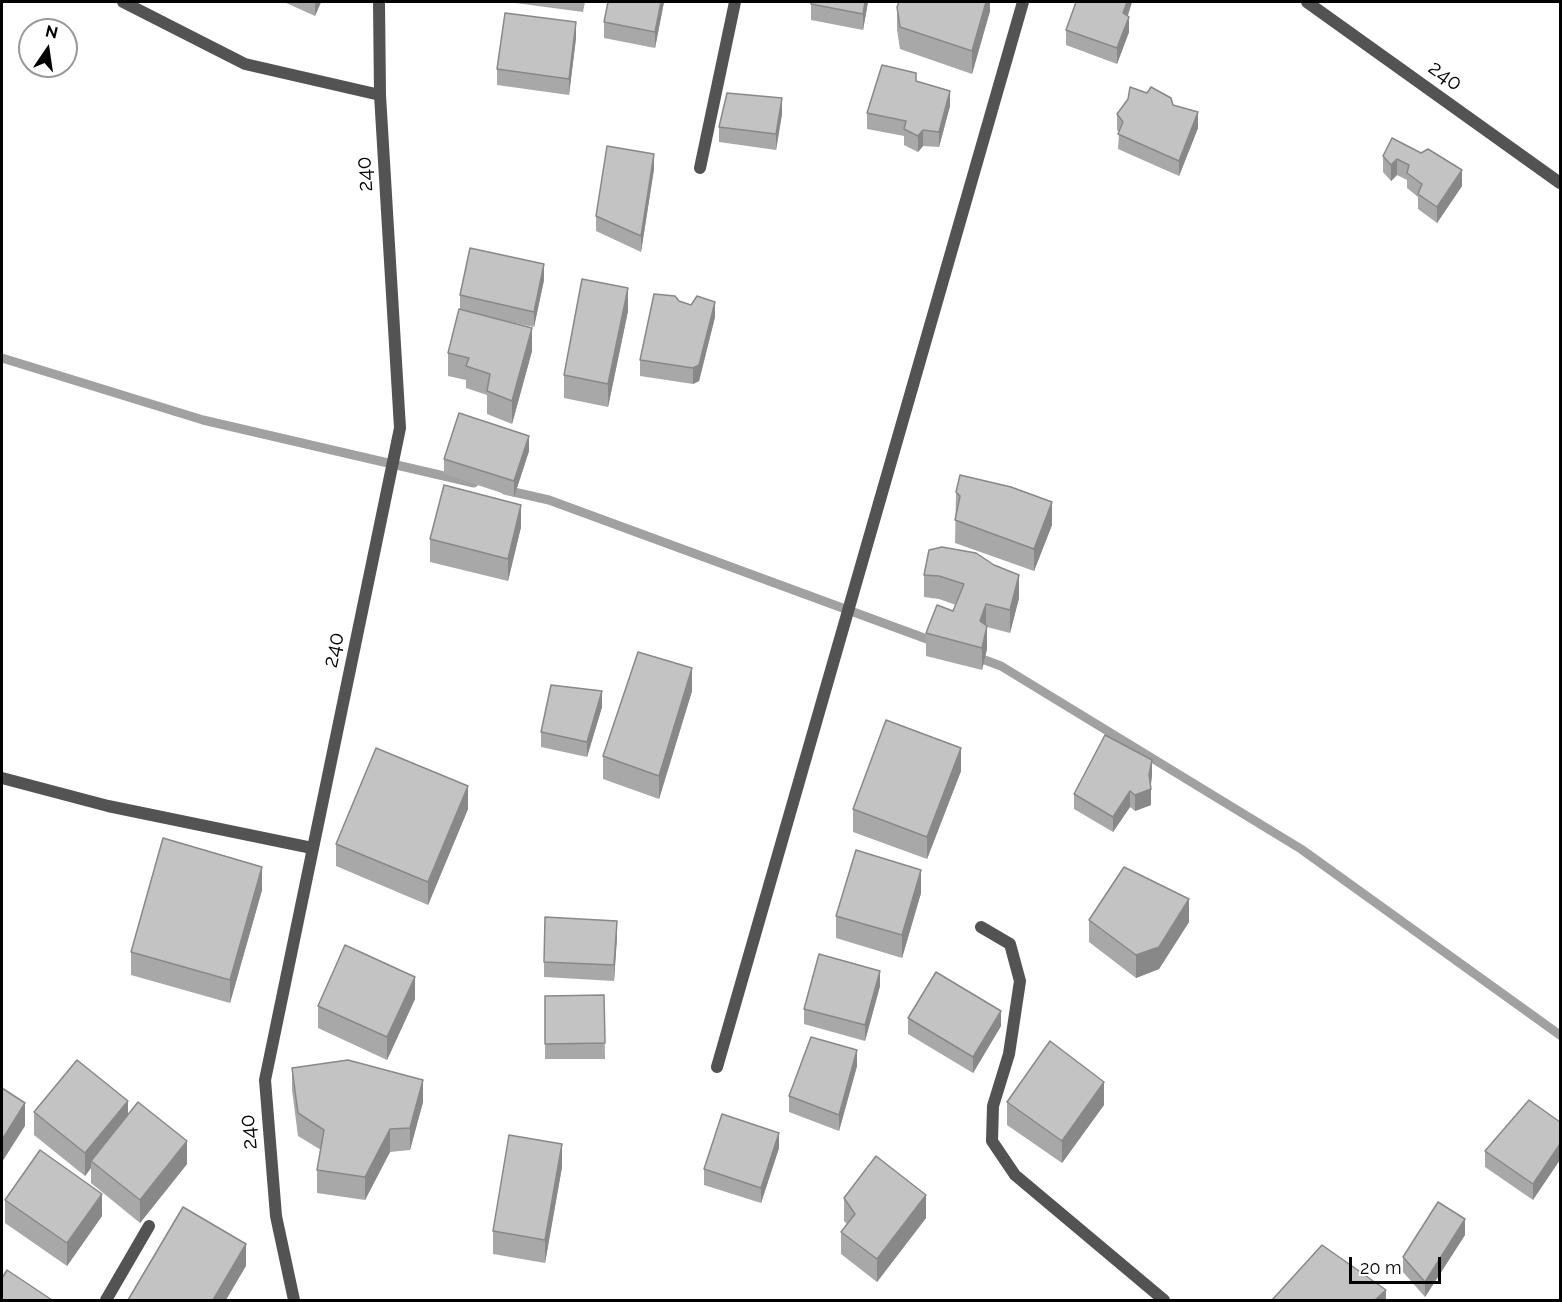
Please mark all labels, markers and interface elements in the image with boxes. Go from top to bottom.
north arrow [18,18,78,78]
text: N [44,21,60,43]
street label: 240 [1423,55,1467,97]
street label: 240 [351,156,379,192]
street label: 240 [318,630,350,670]
street label: 240 [235,1113,263,1151]
scale bar [1352,1245,1444,1283]
text: 20 m [1360,1257,1402,1278]

